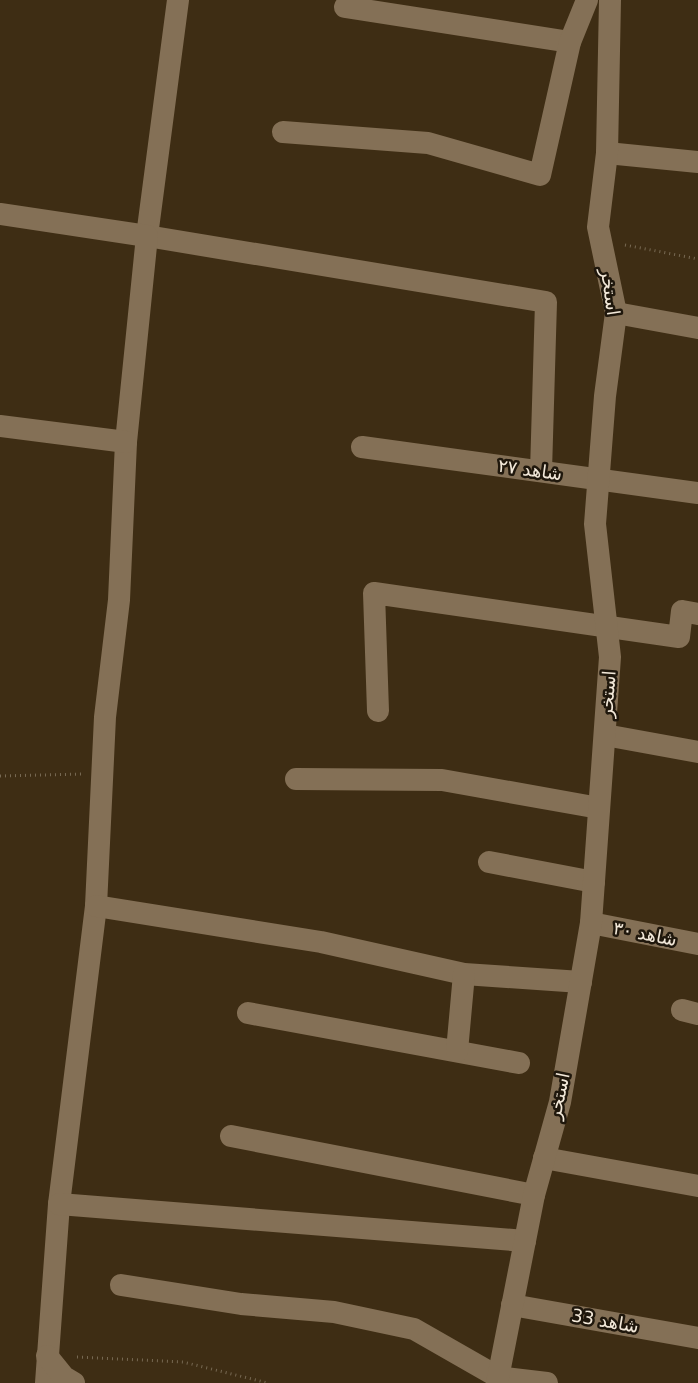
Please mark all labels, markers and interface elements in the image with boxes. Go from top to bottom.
street label: استخر [596,266,624,317]
street label: شاهد ۲۷ [497,455,564,484]
street label: استخر [595,670,621,719]
street label: شاهد ۳۰ [611,917,679,950]
street label: استخر [543,1071,575,1122]
street label: شاهد 33 [570,1304,640,1337]

